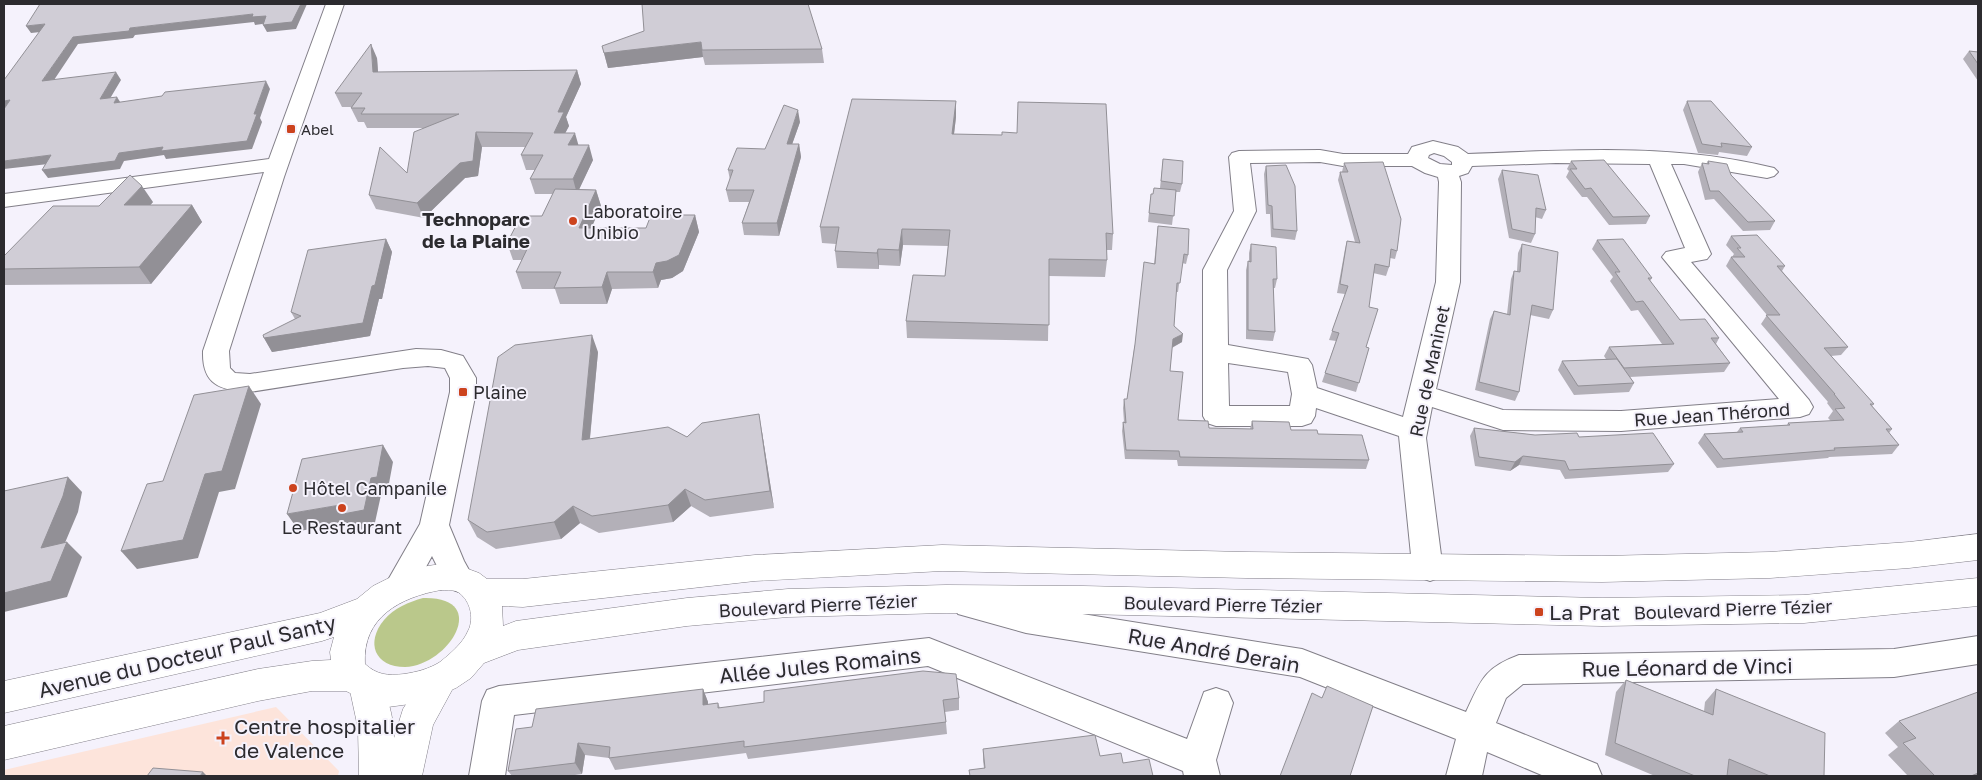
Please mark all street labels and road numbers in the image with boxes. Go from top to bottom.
street label: Rue de Maninet [1404,303,1454,439]
street label: Rue Jean Thérond [1633,398,1791,430]
street label: Boulevard Pierre Tézier [718,589,918,621]
street label: Boulevard Pierre Tézier [1123,591,1323,617]
street label: Boulevard Pierre Tézier [1633,595,1833,623]
street label: Avenue du Docteur Paul Santy [36,609,338,703]
street label: Rue André Derain [1126,622,1302,678]
street label: Allée Jules Romains [718,641,922,689]
street label: Rue Léonard de Vinci [1581,652,1793,682]

